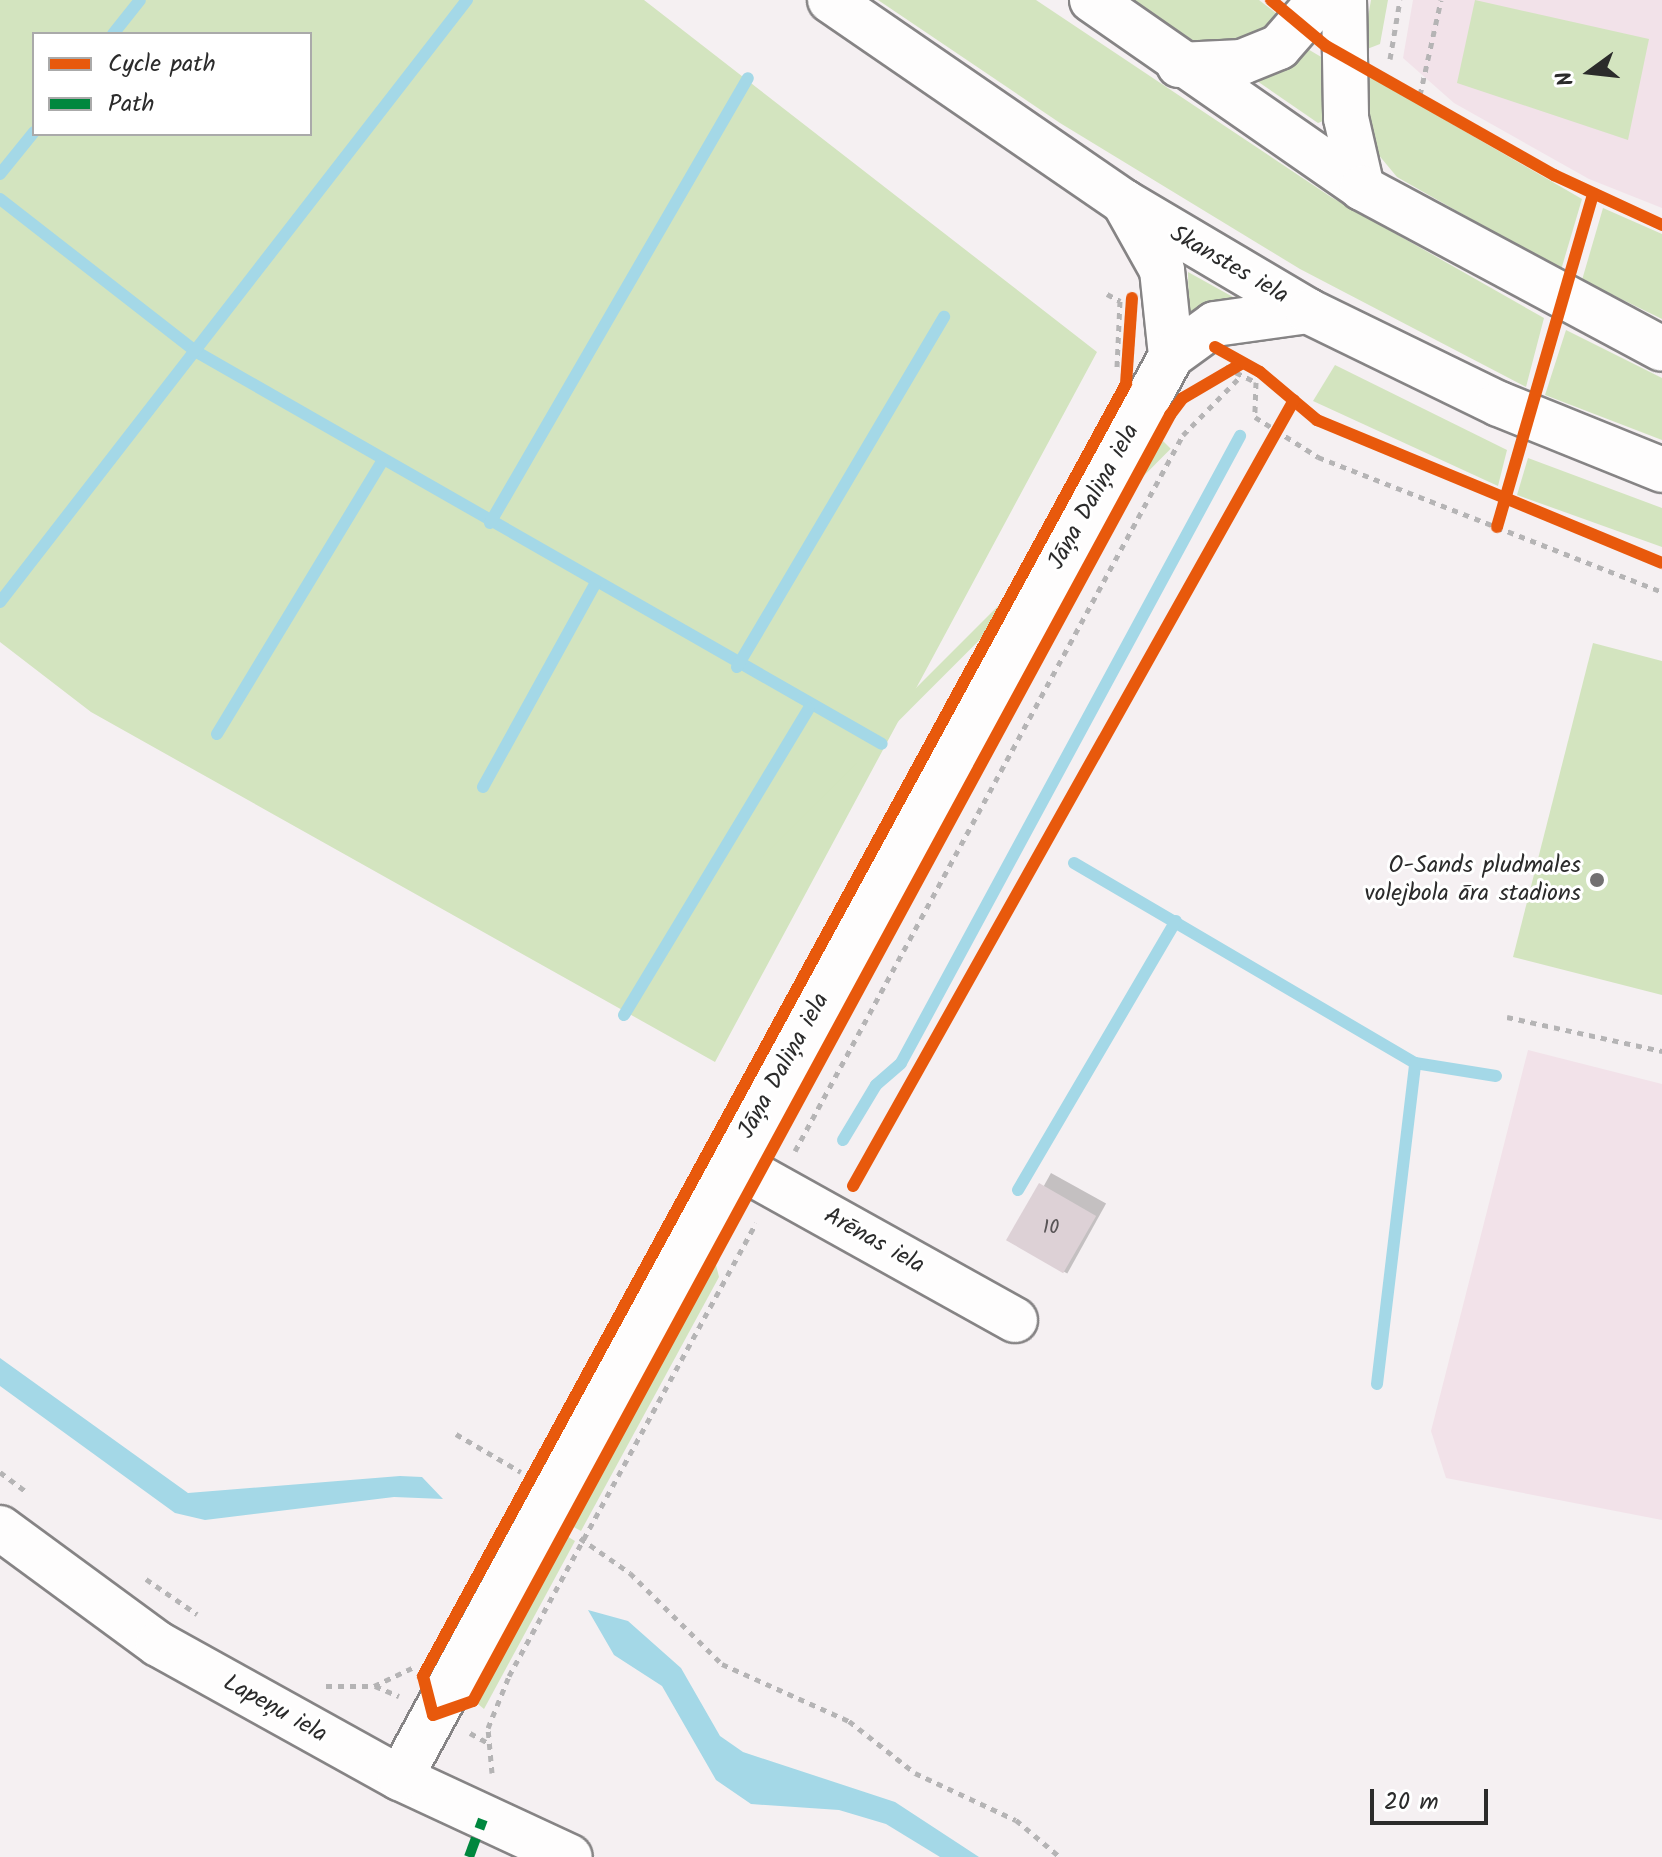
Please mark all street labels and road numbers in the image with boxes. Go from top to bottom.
street label: Skanstes iela [1165,220,1293,310]
street label: Jāņa Daliņa iela [1042,419,1146,575]
street label: Jāņa Daliņa iela [732,988,836,1144]
street label: Arēnas iela [819,1202,929,1280]
street label: Lapeņu iela [218,1669,332,1749]

